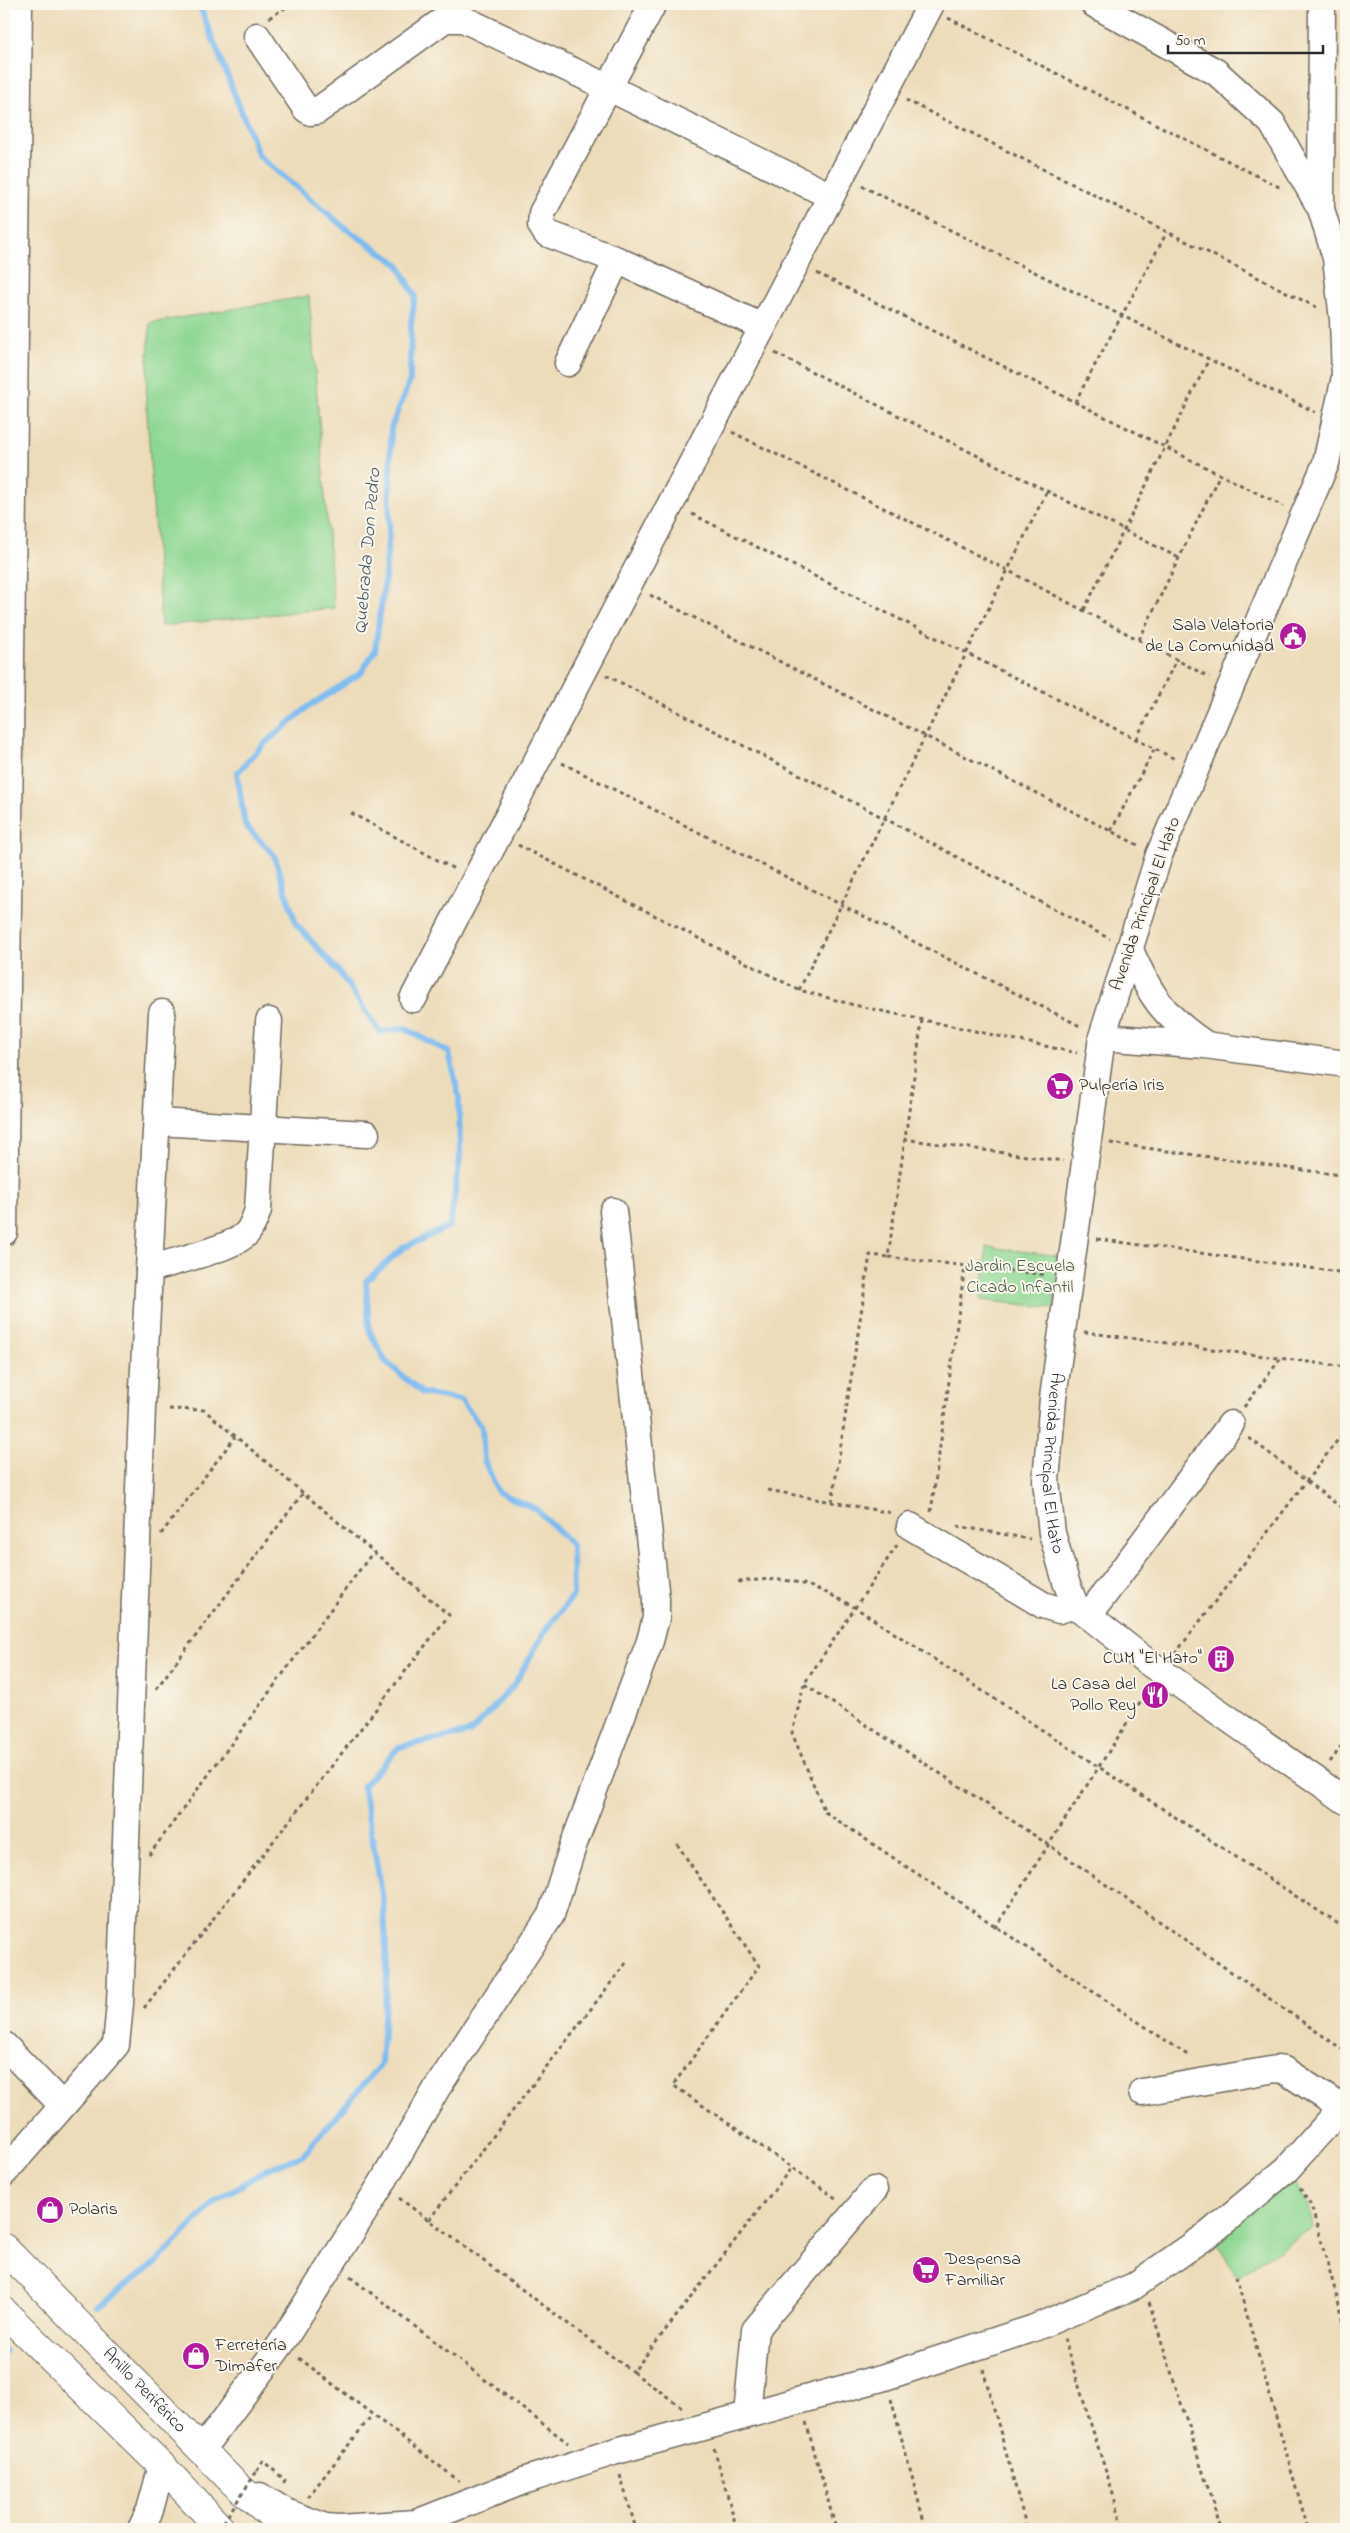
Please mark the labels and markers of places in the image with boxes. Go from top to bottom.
place label: Sala Velatoria de La Comunidad [1145,613,1274,660]
public building icon: Sala Velatoria de La Comunidad [1278,621,1308,651]
supermarket icon: Pulpería Iris [1045,1071,1075,1101]
place label: Pulpería Iris [1079,1073,1165,1099]
building icon: CUM "El Hato" [1206,1644,1236,1674]
place label: CUM "El Hato" [1103,1646,1202,1672]
place label: La Casa del Pollo Rey [1051,1672,1136,1719]
restaurant icon: La Casa del Pollo Rey [1140,1680,1170,1710]
shop icon: Polaris [35,2195,65,2225]
place label: Polaris [69,2197,118,2223]
place label: Despensa Familiar [944,2247,1021,2294]
supermarket icon: Despensa Familiar [911,2255,941,2285]
place label: Ferretería Dimafer [214,2333,287,2380]
shop icon: Ferretería Dimafer [181,2341,211,2371]

